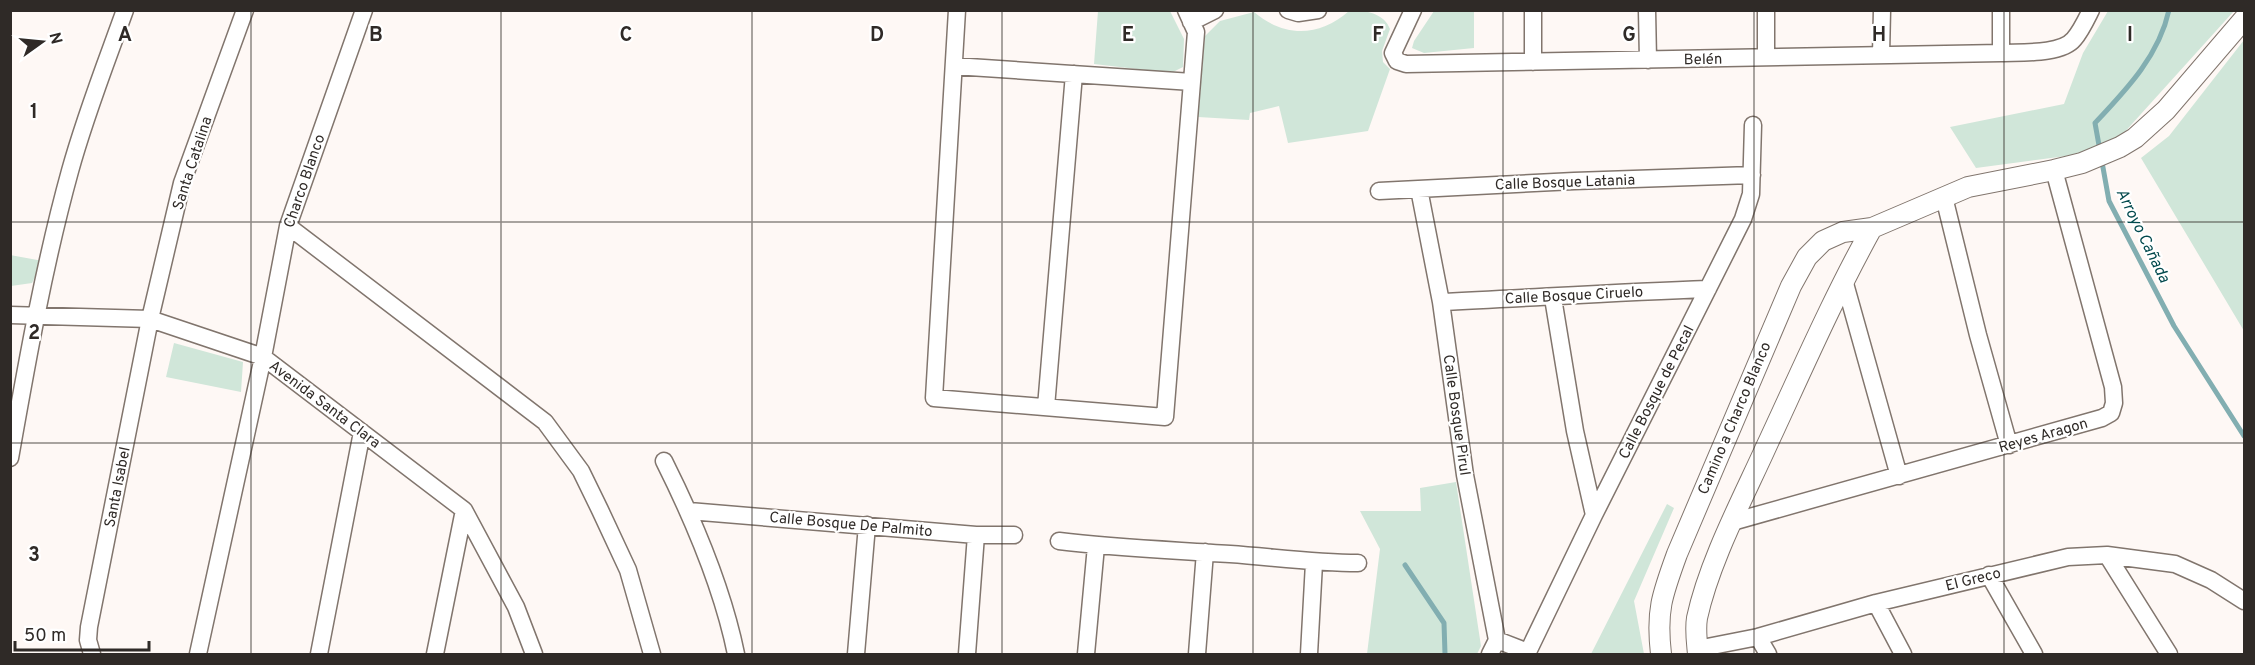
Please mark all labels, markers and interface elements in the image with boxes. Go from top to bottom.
north arrow [12,12,72,72]
text: A [118,23,132,49]
text: B [369,23,383,49]
text: C [620,23,632,49]
text: D [870,23,884,49]
text: E [1122,23,1134,49]
text: F [1372,23,1384,49]
text: G [1622,23,1636,49]
text: H [1872,23,1886,49]
text: I [2127,23,2133,49]
text: N [43,30,66,47]
street label: Belén [1684,51,1722,70]
text: 1 [30,100,38,126]
street label: Santa Catalina [169,114,217,213]
street label: Charco Blanco [281,132,330,231]
street label: Calle Bosque Latania [1495,172,1636,195]
water label: Arroyo Cañada [2111,185,2174,287]
street label: Calle Bosque Ciruelo [1504,283,1644,310]
text: 2 [28,321,40,347]
street label: Calle Bosque de Pecal [1615,323,1699,463]
street label: Camino a Charco Blanco [1695,339,1776,498]
street label: Calle Bosque Pirul [1438,354,1473,477]
street label: Avenida Santa Clara [265,357,384,453]
street label: Reyes Aragon [1997,415,2090,458]
street label: Santa Isabel [101,445,136,529]
street label: Calle Bosque De Palmito [769,509,933,542]
text: 3 [28,543,40,569]
street label: El Greco [1944,564,2003,597]
scale bar [15,614,148,652]
text: 50 m [24,625,66,648]

